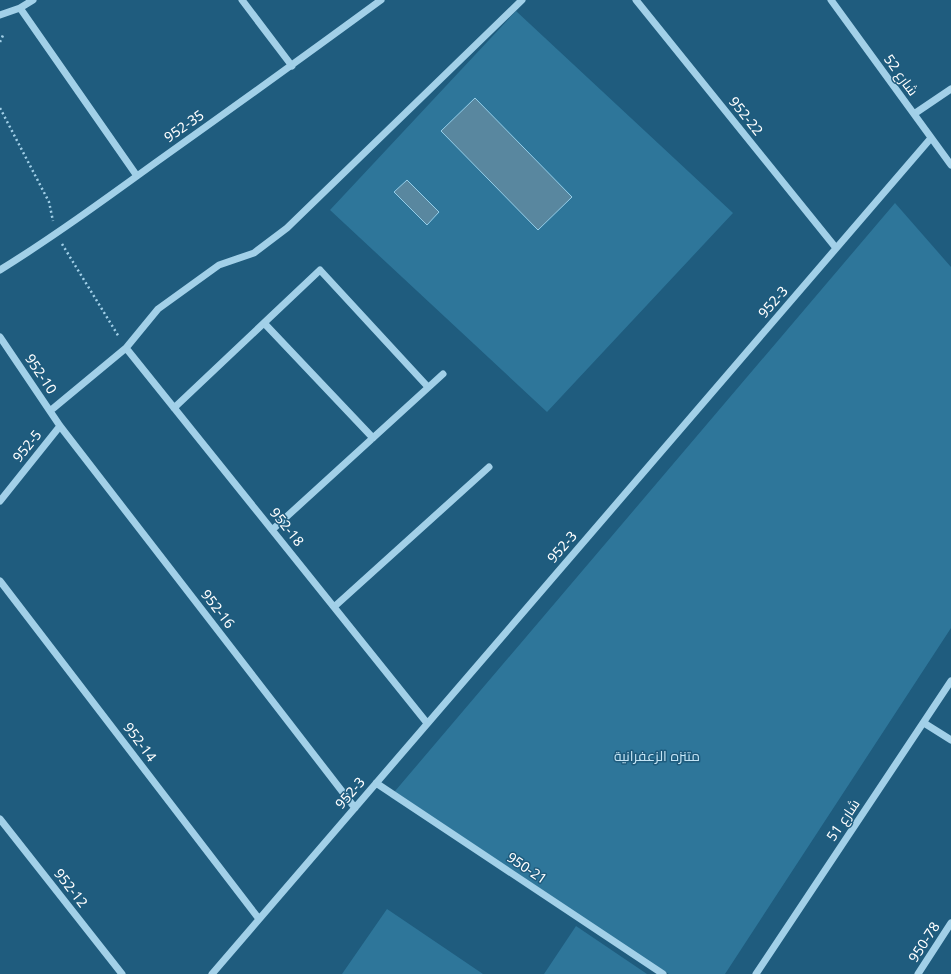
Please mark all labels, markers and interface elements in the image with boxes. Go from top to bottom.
street label: شارع 52 [880,50,923,99]
street label: 952-22 [725,92,768,139]
street label: 952-35 [160,105,207,146]
street label: 952-3 [753,282,792,322]
street label: 952-10 [21,350,62,398]
street label: 952-5 [8,426,45,466]
street label: 952-18 [266,503,309,550]
street label: 952-3 [542,527,581,567]
street label: 952-16 [197,585,240,632]
street label: 952-14 [119,718,161,765]
park label: متنزه الزعفرانية [614,746,700,765]
street label: 952-3 [330,773,369,813]
street label: شارع 51 [822,795,864,844]
street label: 950-21 [503,847,551,888]
street label: 952-12 [50,864,93,911]
street label: 950-78 [903,918,944,966]

